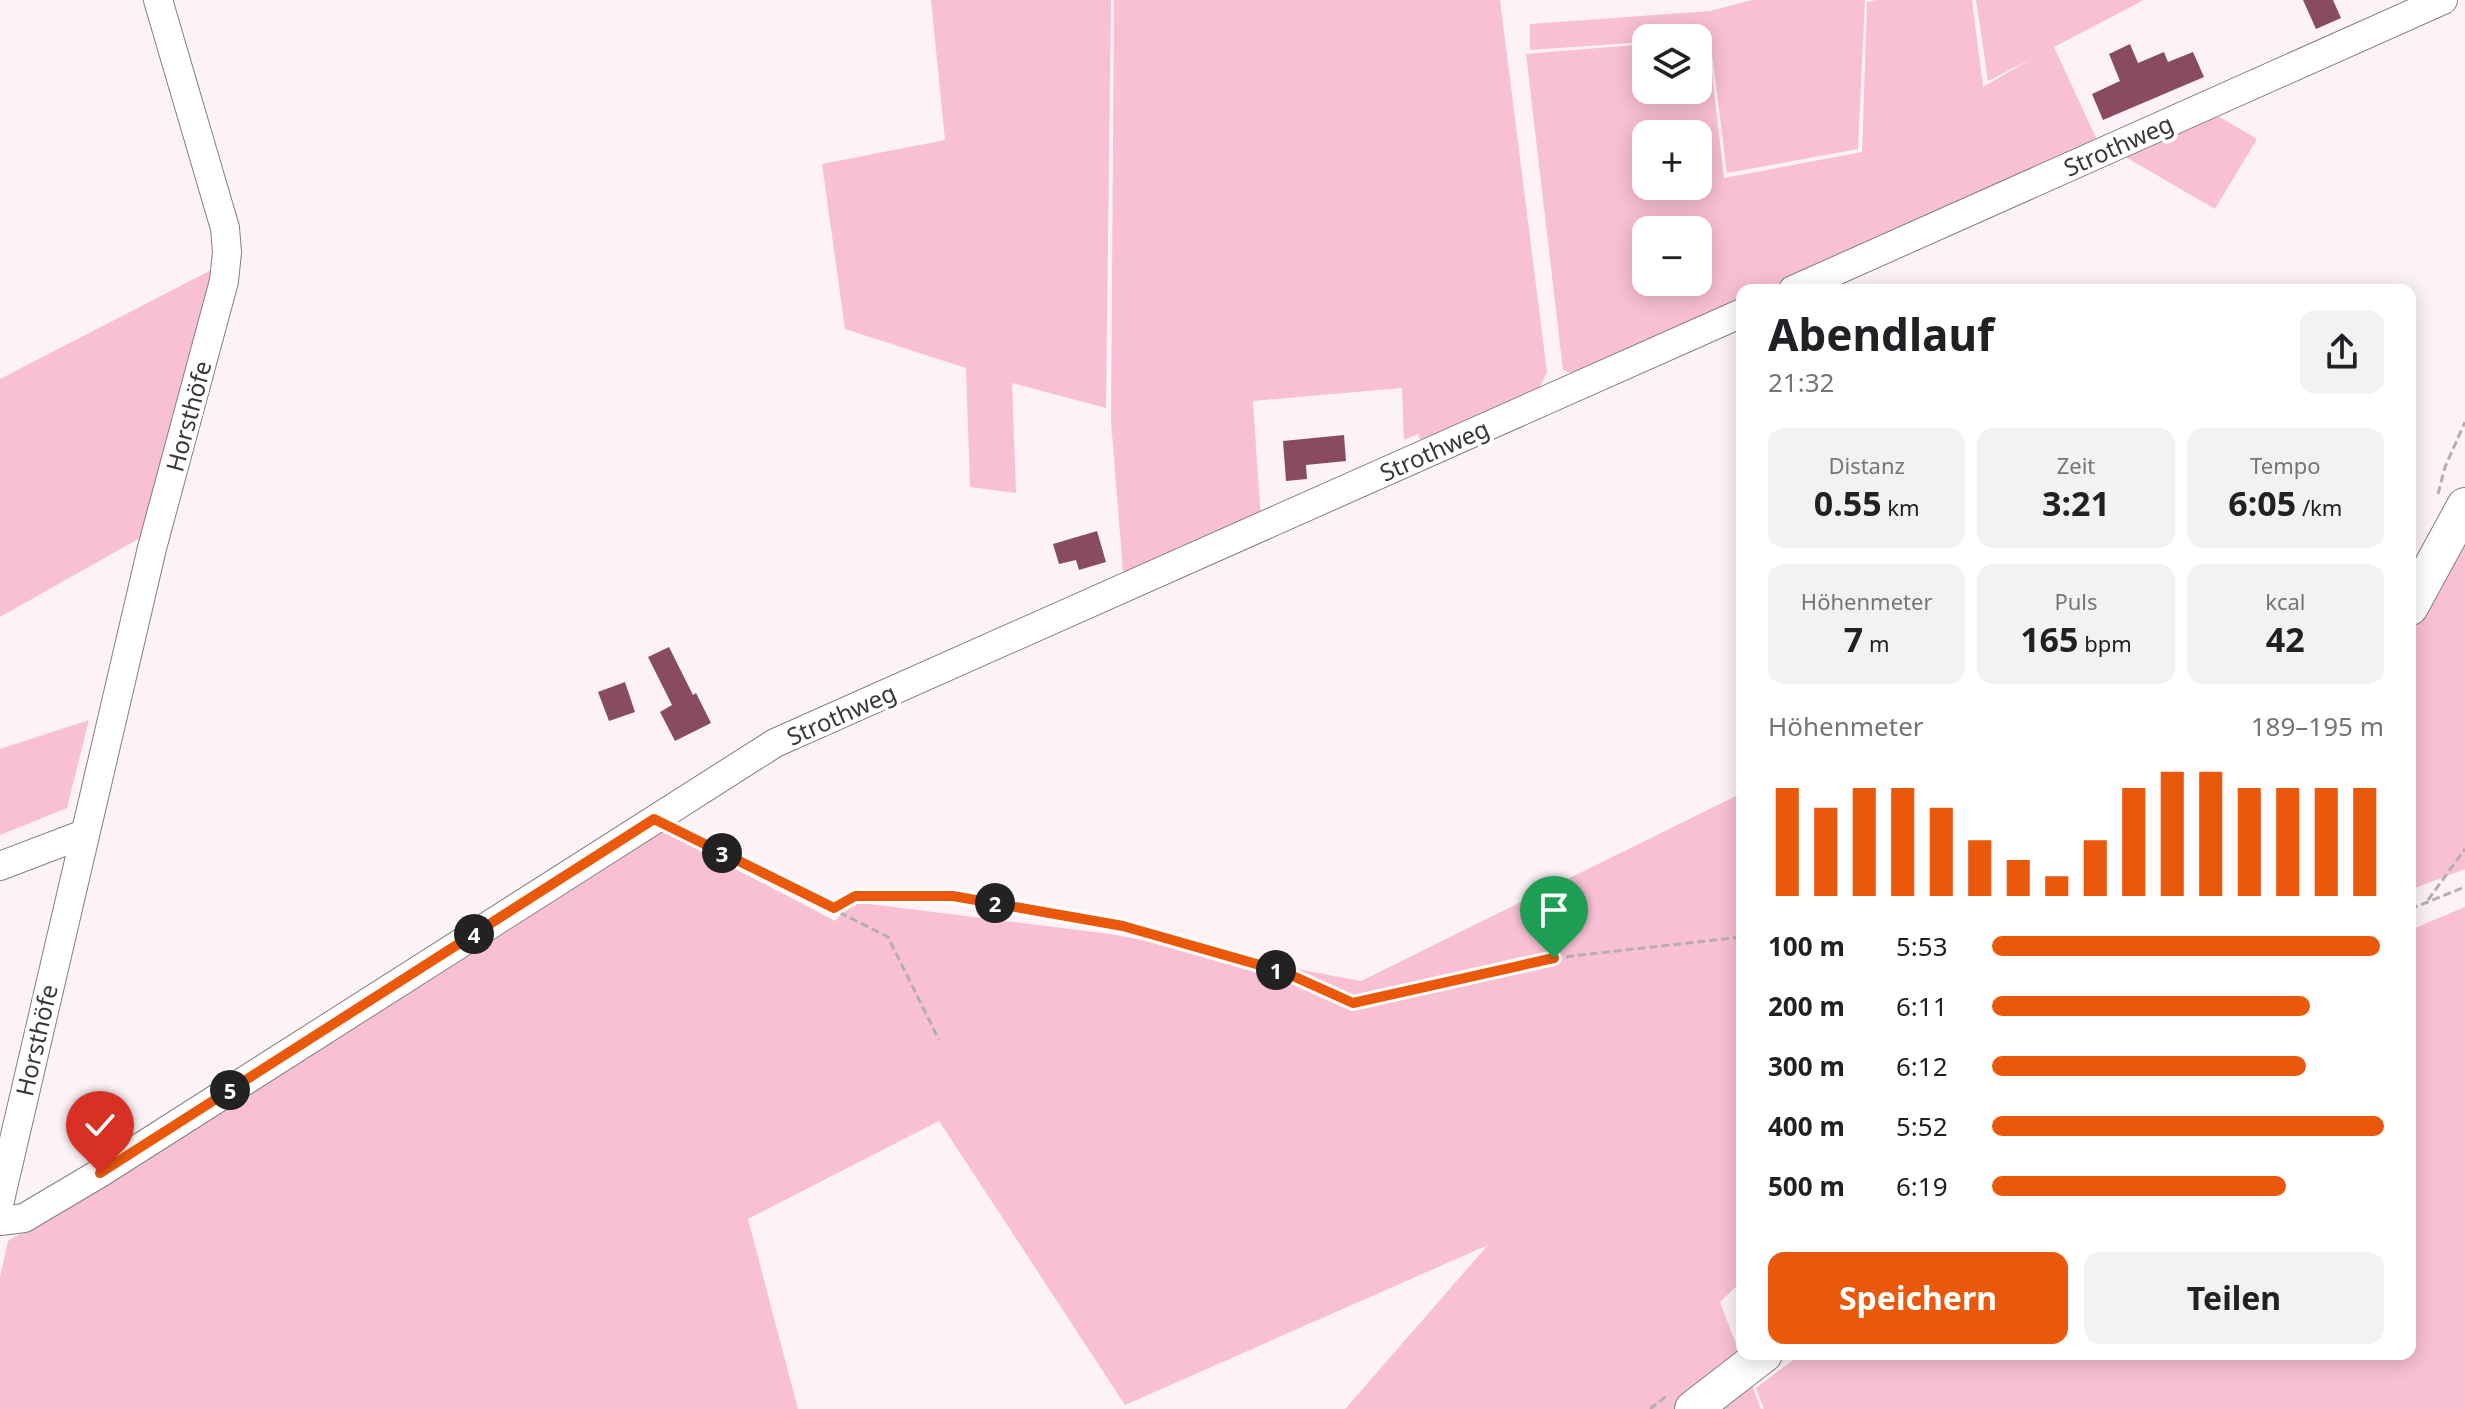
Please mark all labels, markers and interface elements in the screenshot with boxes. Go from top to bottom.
map controls [1632,24,1712,296]
button: layers [1632,24,1712,104]
street label: Strothweg [2058,106,2178,184]
button: + [1632,120,1712,200]
button: − [1632,216,1712,296]
text: Abendlauf [1768,304,1994,364]
button: share [2300,310,2384,394]
street label: Horsthöfe [157,357,219,475]
text: 21:32 [1768,364,1834,400]
street label: Strothweg [1374,411,1494,489]
text: Distanz [1828,450,1905,480]
text: Zeit [2057,450,2095,480]
text: Tempo [2250,450,2321,480]
text: 0.55 [1814,480,1882,526]
text: 3:21 [2042,480,2110,526]
text: 6:05 [2228,480,2296,526]
text: km [1882,492,1920,522]
text: /km [2296,492,2342,522]
text: Höhenmeter [1801,586,1932,616]
text: Puls [2054,586,2098,616]
text: kcal [2265,586,2305,616]
text: 7 [1844,616,1863,662]
text: 165 [2020,616,2078,662]
text: 42 [2266,616,2305,662]
text: m [1863,628,1890,658]
text: bpm [2078,628,2132,658]
street label: Strothweg [781,675,901,753]
text: Höhenmeter [1768,708,1924,744]
text: 189–195 m [2251,708,2384,744]
pin: 3 [702,833,742,873]
text: 3 [716,838,728,868]
pin [1520,876,1588,958]
pin: 2 [975,883,1015,923]
text: 2 [989,888,1001,918]
icon: arrive [1532,888,1576,932]
pin: 4 [454,914,494,954]
text: 4 [468,919,480,949]
text: 100 m [1768,928,1845,964]
text: 5:53 [1896,928,1948,964]
pin: 1 [1256,950,1296,990]
text: 1 [1270,955,1282,985]
street label: Horsthöfe [7,981,65,1099]
text: 200 m [1768,988,1845,1024]
text: 6:11 [1896,988,1948,1024]
text: 300 m [1768,1048,1845,1084]
text: 6:12 [1896,1048,1948,1084]
pin: 5 [210,1070,250,1110]
text: 5 [224,1075,236,1105]
pin [66,1091,134,1173]
icon: check [78,1103,122,1147]
text: 400 m [1768,1108,1845,1144]
text: 5:52 [1896,1108,1948,1144]
text: 500 m [1768,1168,1845,1204]
text: 6:19 [1896,1168,1948,1204]
button: Speichern [1768,1252,2068,1344]
button: Teilen [2084,1252,2384,1344]

